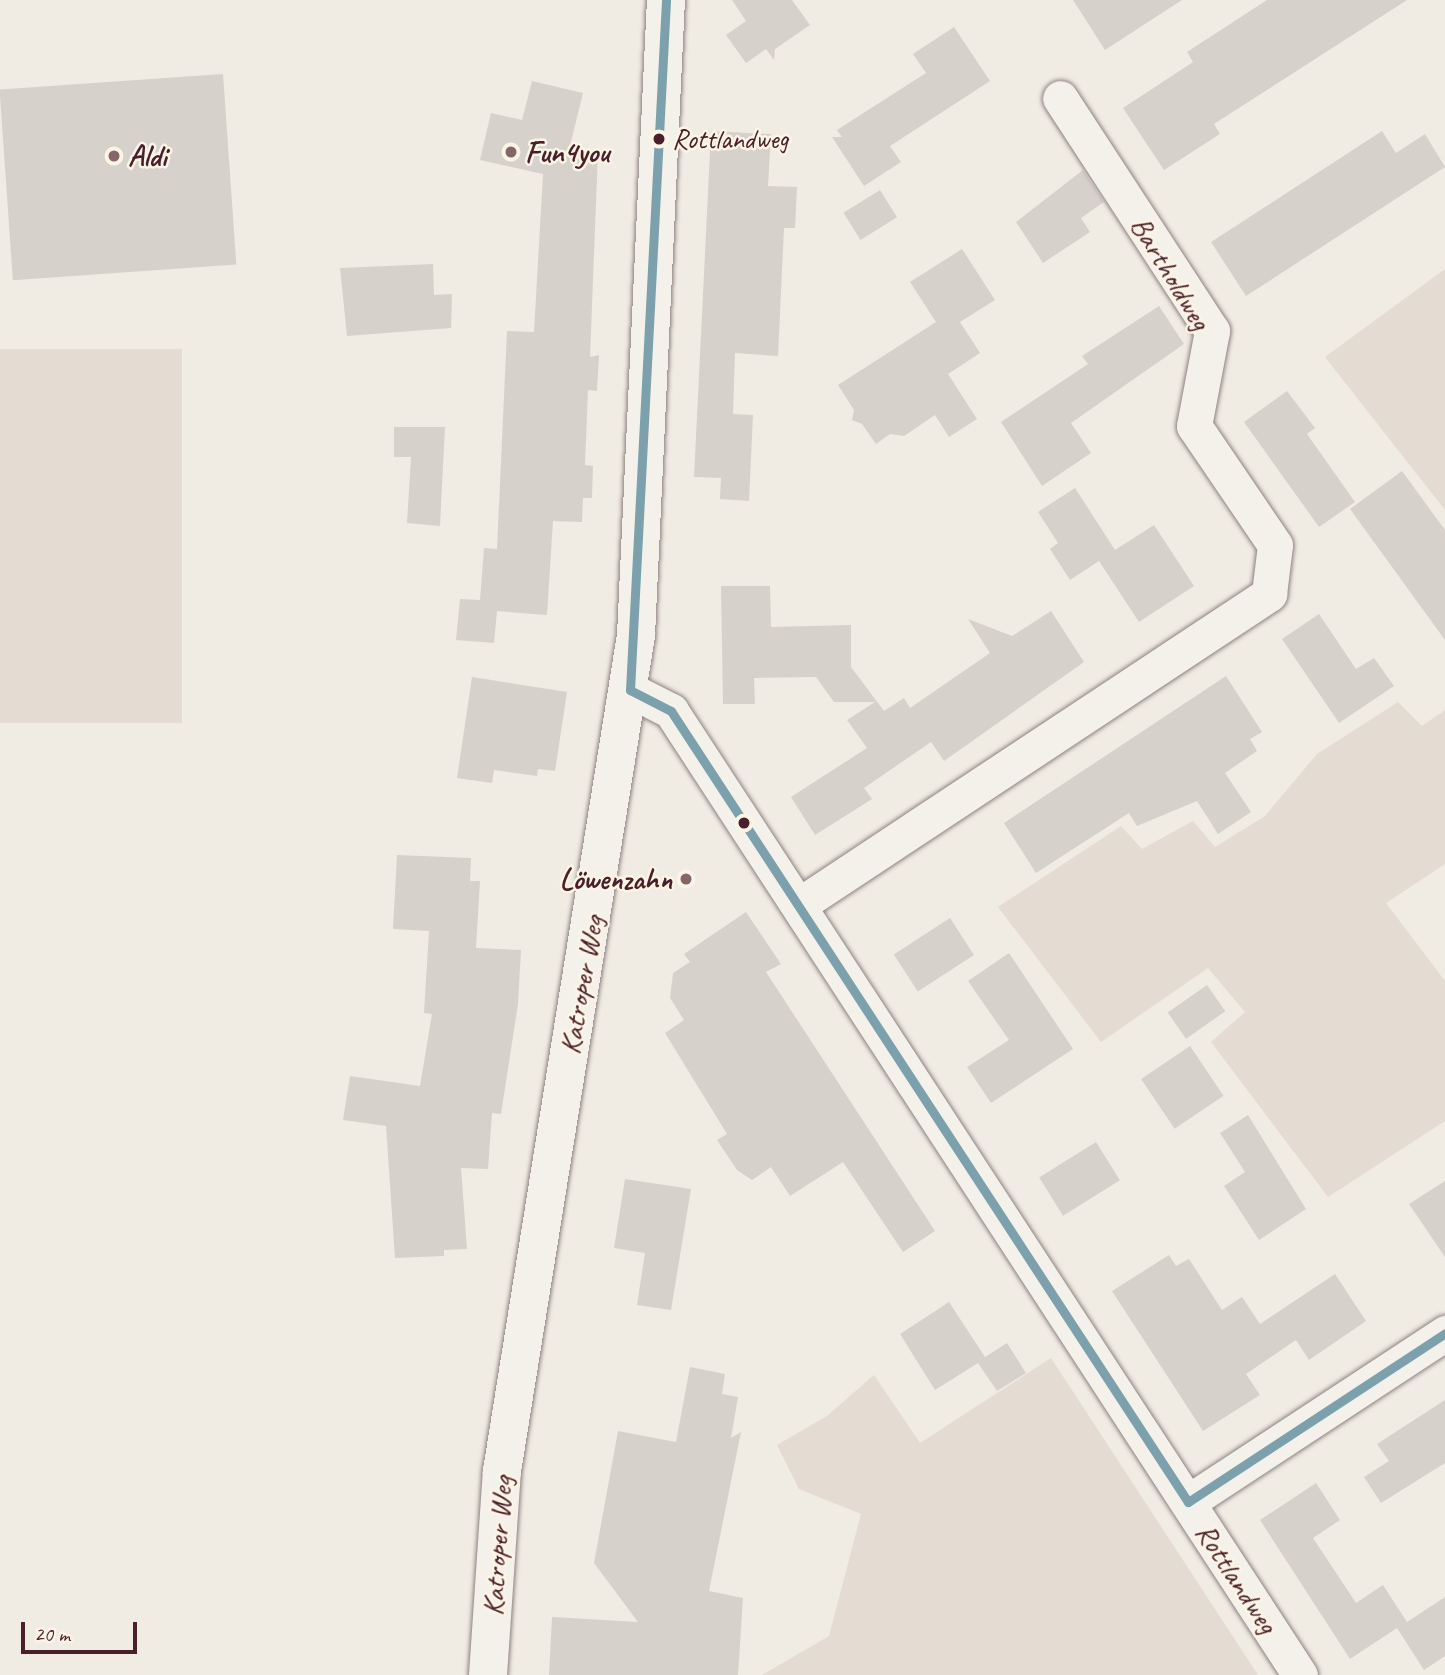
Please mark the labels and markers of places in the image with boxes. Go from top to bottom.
place label: Rottlandweg [672,122,788,156]
marker: Rottlandweg [652,132,666,146]
place label: Fun4you [525,134,609,170]
place label: Aldi [128,138,167,174]
marker: Fun4you [503,144,519,160]
marker: Aldi [106,148,122,164]
unlabelled marker [737,816,751,830]
place label: Löwenzahn [560,861,672,897]
marker: Löwenzahn [678,871,694,887]

